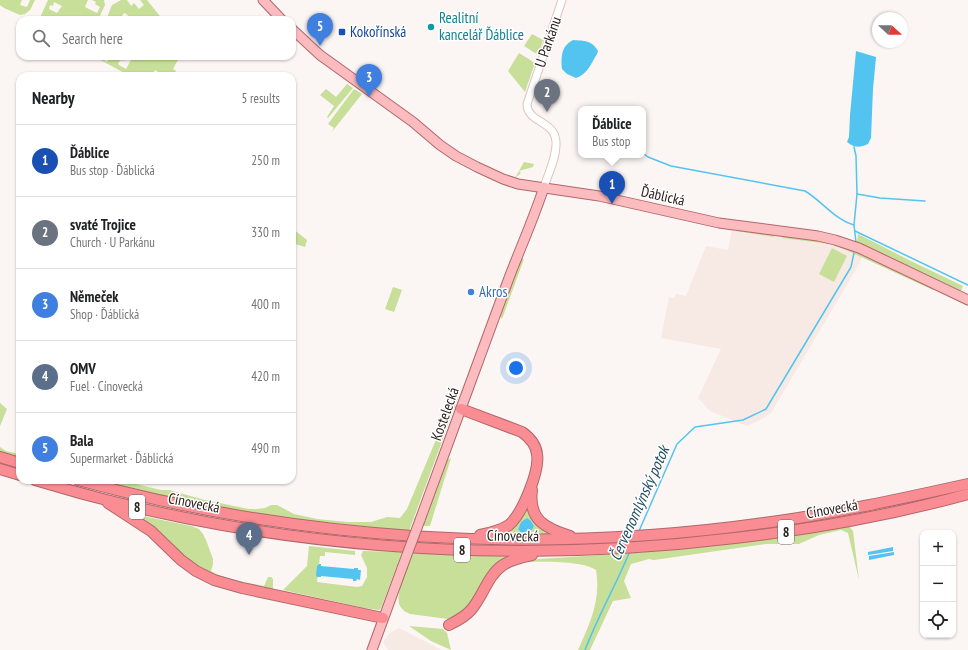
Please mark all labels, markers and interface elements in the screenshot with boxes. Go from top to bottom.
place label: Realitní kancelář Ďáblice [439,8,524,44]
north arrow [872,12,908,48]
pin: 5 [307,13,333,46]
street label: U Parkánu [530,14,565,70]
search box [16,16,296,60]
place label: Kokořínská [350,22,406,41]
marker: Realitní kancelář Ďáblice [426,22,436,32]
icon: search [30,27,52,49]
marker: Kokořínská [337,27,347,37]
text: Search here [62,29,123,48]
pin: 3 [356,64,382,97]
pin: 2 [534,79,560,112]
text: Nearby [32,87,75,109]
text: 5 results [241,90,280,107]
popup [578,106,646,158]
text: Ďáblice [592,114,632,133]
text: Bus stop [592,133,630,150]
text: Ďáblice [70,143,109,162]
text: 1 [42,152,48,169]
text: 250 m [251,152,280,169]
text: Bus stop · Ďáblická [70,162,155,179]
pin: 1 [599,171,625,204]
street label: Ďáblická [639,181,687,210]
text: svaté Trojice [70,215,136,234]
text: 2 [42,224,48,241]
text: 330 m [251,224,280,241]
text: Church · U Parkánu [70,234,155,251]
place label: Akros [479,282,508,301]
text: Němeček [70,287,119,306]
marker: Akros [466,287,476,297]
text: 3 [42,296,48,313]
text: 400 m [251,296,280,313]
text: Shop · Ďáblická [70,306,139,323]
your location [506,358,526,378]
text: OMV [70,359,96,378]
text: 4 [42,368,48,385]
text: 420 m [251,368,280,385]
text: Fuel · Cínovecká [70,378,143,395]
street label: Kostelecká [426,385,463,443]
text: Bala [70,431,93,450]
text: 5 [42,440,48,457]
text: 490 m [251,440,280,457]
water label: Červenomlýnský potok [605,441,674,564]
text: Supermarket · Ďáblická [70,450,174,467]
street label: Cínovecká [167,488,221,517]
road number: 8 [129,495,145,519]
street label: Cínovecká [805,495,859,522]
road number: 8 [778,520,794,544]
pin: 4 [236,522,262,555]
street label: Cínovecká [487,526,539,545]
map controls [920,530,956,638]
button: + [920,530,956,566]
road number: 8 [454,538,470,562]
button: − [920,566,956,602]
button: locate [920,602,956,638]

